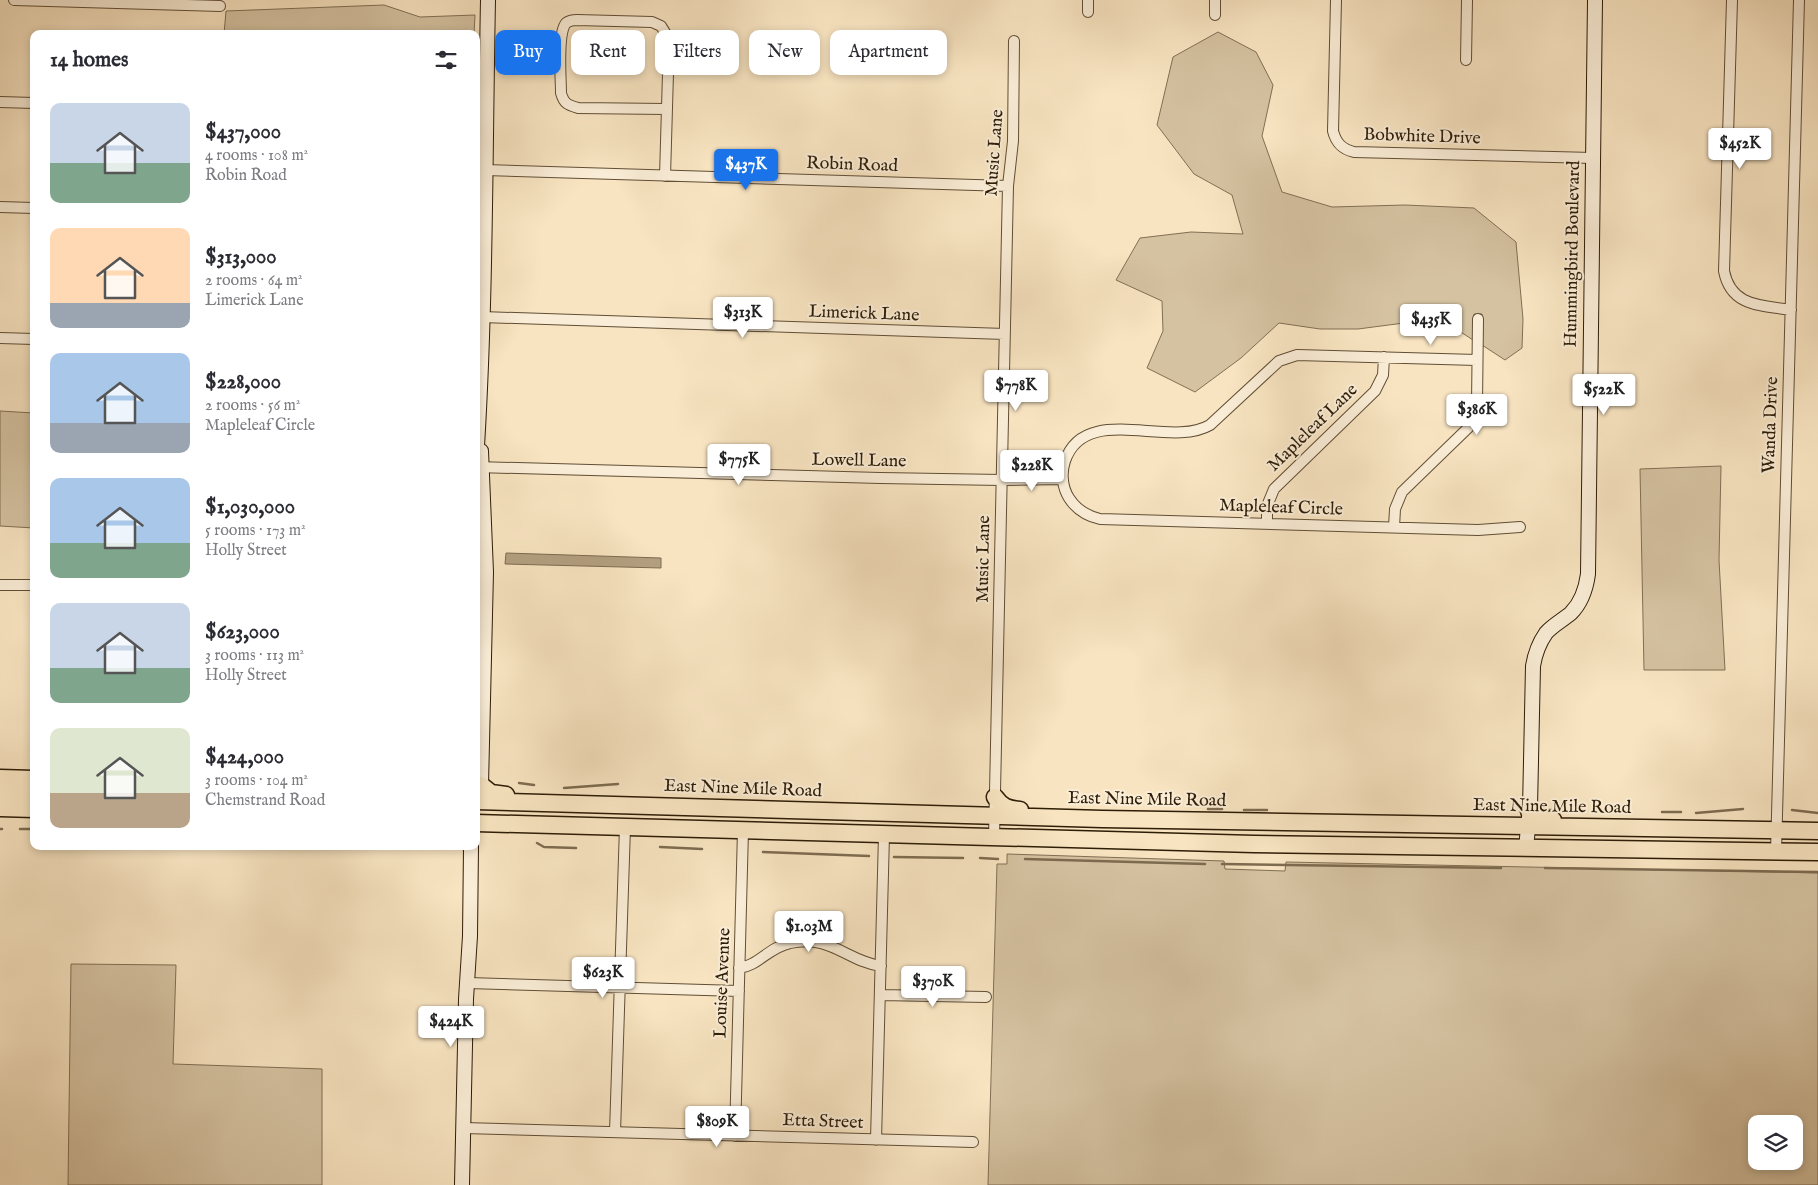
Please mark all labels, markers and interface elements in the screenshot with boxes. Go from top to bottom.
chip: Buy [495,30,561,75]
chip: Rent [571,30,645,75]
chip: Filters [655,30,739,75]
chip: New [749,30,820,75]
chip: Apartment [830,30,947,75]
icon: filters [432,46,460,74]
text: 14 homes [50,47,128,74]
street label: Music Lane [980,109,1010,197]
text: $437,000 [205,119,281,146]
icon: home [90,123,150,183]
street label: Bobwhite Drive [1363,123,1481,151]
pin: $452K [1705,128,1775,170]
text: $452K [1719,134,1761,154]
text: 4 rooms · 108 m² [205,146,308,166]
pin: $437K [711,148,781,191]
street label: Robin Road [806,152,899,178]
text: $437K [725,155,767,175]
street label: Hummingbird Boulevard [1560,160,1586,348]
text: Robin Road [205,166,287,186]
text: $313,000 [205,244,277,271]
icon: home [90,248,150,308]
text: 2 rooms · 64 m² [205,271,303,291]
text: Limerick Lane [205,291,303,311]
pin: $313K [708,296,778,339]
street label: Limerick Lane [808,301,920,327]
text: $313K [724,303,762,323]
pin: $435K [1396,304,1466,346]
text: $435K [1411,310,1451,330]
text: $228,000 [205,369,281,396]
pin: $778K [981,370,1051,412]
icon: home [90,373,150,433]
pin: $522K [1569,374,1639,416]
text: $778K [995,376,1037,396]
street label: Wanda Drive [1758,376,1784,474]
street label: Mapleleaf Lane [1263,379,1363,477]
text: $522K [1583,380,1625,400]
pin: $386K [1442,394,1512,436]
text: 2 rooms · 56 m² [205,396,300,416]
text: $386K [1457,400,1497,420]
text: Mapleleaf Circle [205,416,315,436]
pin: $775K [704,444,774,486]
street label: Lowell Lane [811,449,907,473]
text: $775K [718,450,760,470]
pin: $228K [997,450,1067,492]
text: $228K [1011,456,1053,476]
text: $1,030,000 [205,494,295,521]
street label: Mapleleaf Circle [1219,494,1343,522]
icon: home [90,498,150,558]
street label: Music Lane [972,515,996,603]
text: 5 rooms · 173 m² [205,521,306,541]
text: Holly Street [205,541,287,561]
text: $623,000 [205,619,280,646]
icon: home [90,623,150,683]
text: 3 rooms · 113 m² [205,646,304,666]
text: Holly Street [205,666,287,686]
text: $424,000 [205,744,284,771]
icon: home [90,748,150,808]
text: 3 rooms · 104 m² [205,771,308,791]
street label: East Nine Mile Road [664,775,823,803]
street label: East Nine Mile Road [1068,787,1227,813]
text: Chemstrand Road [205,791,325,811]
street label: East Nine Mile Road [1473,794,1632,820]
pin: $1.03M [768,910,850,953]
text: $1.03M [785,917,833,937]
street label: Louise Avenue [710,927,736,1039]
pin: $623K [568,956,638,999]
text: $623K [583,963,623,983]
pin: $370K [898,966,968,1008]
text: $370K [912,972,954,992]
pin: $424K [416,1006,486,1048]
text: $424K [429,1012,473,1032]
pin: $809K [682,1106,752,1148]
street label: Etta Street [782,1109,864,1135]
text: $809K [696,1112,738,1132]
map controls [1748,1115,1803,1170]
button: layers [1748,1115,1803,1170]

